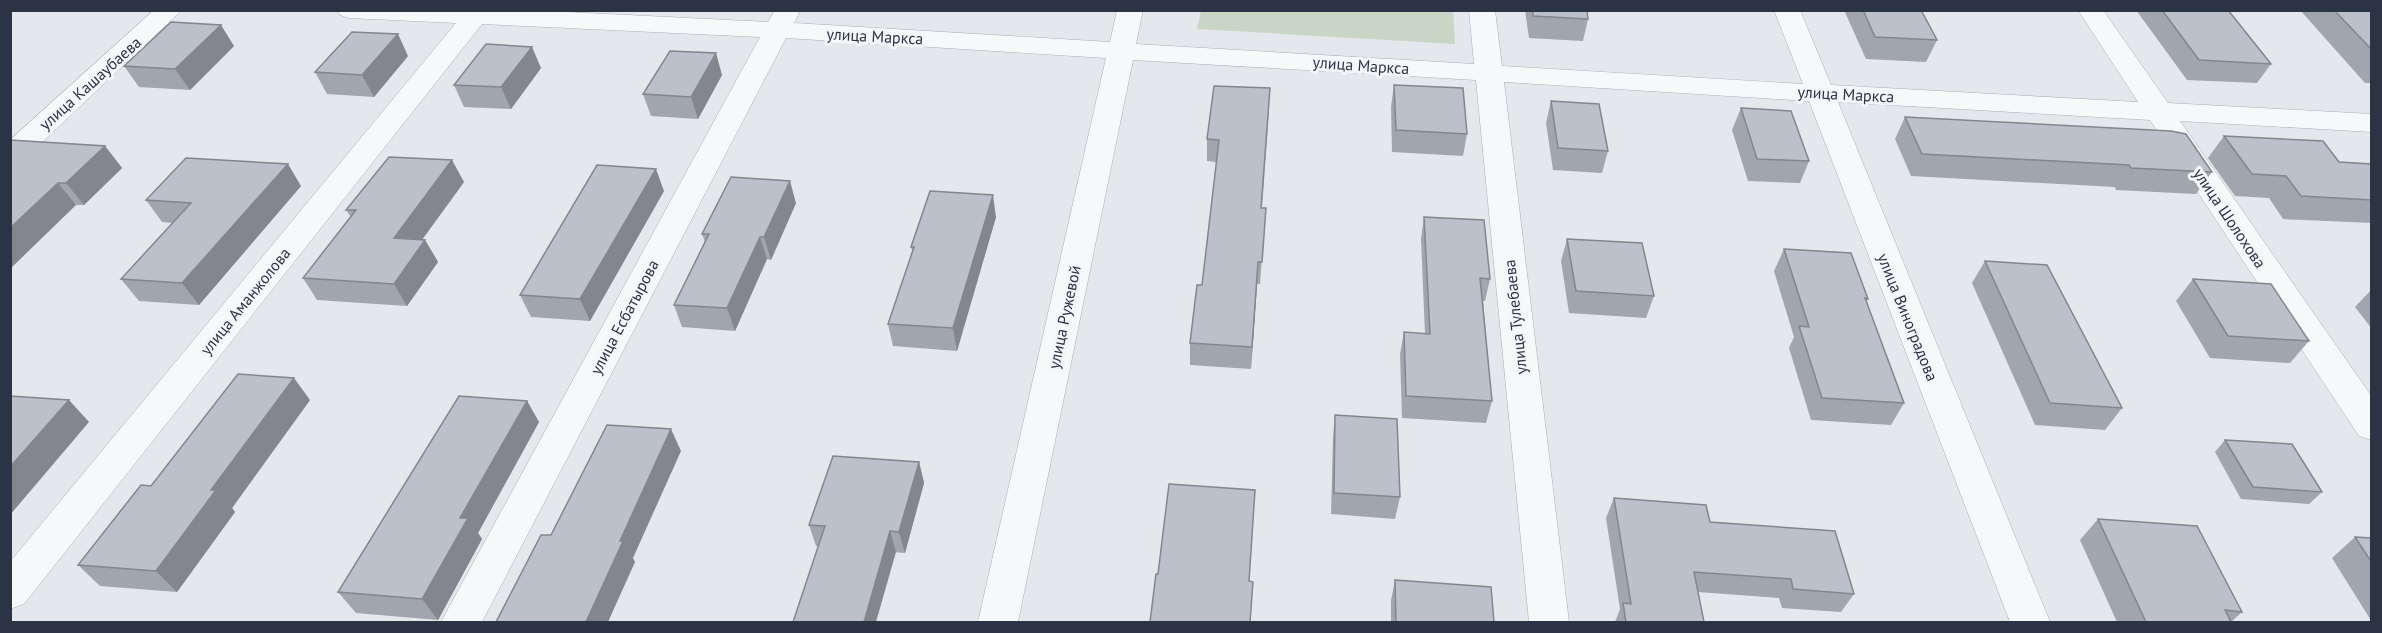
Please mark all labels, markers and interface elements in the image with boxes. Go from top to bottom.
street label: улица Маркса [826,23,924,49]
street label: улица Кашаубаева [35,32,145,134]
street label: улица Маркса [1312,52,1410,78]
street label: улица Маркса [1797,81,1895,107]
street label: улица Шолохова [2189,164,2271,272]
street label: улица Аманжолова [196,243,294,359]
street label: улица Виноградова [1873,250,1943,384]
street label: улица Есбатырова [585,256,663,378]
street label: улица Тулебаева [1499,259,1531,375]
street label: улица Ружевой [1043,263,1085,371]

